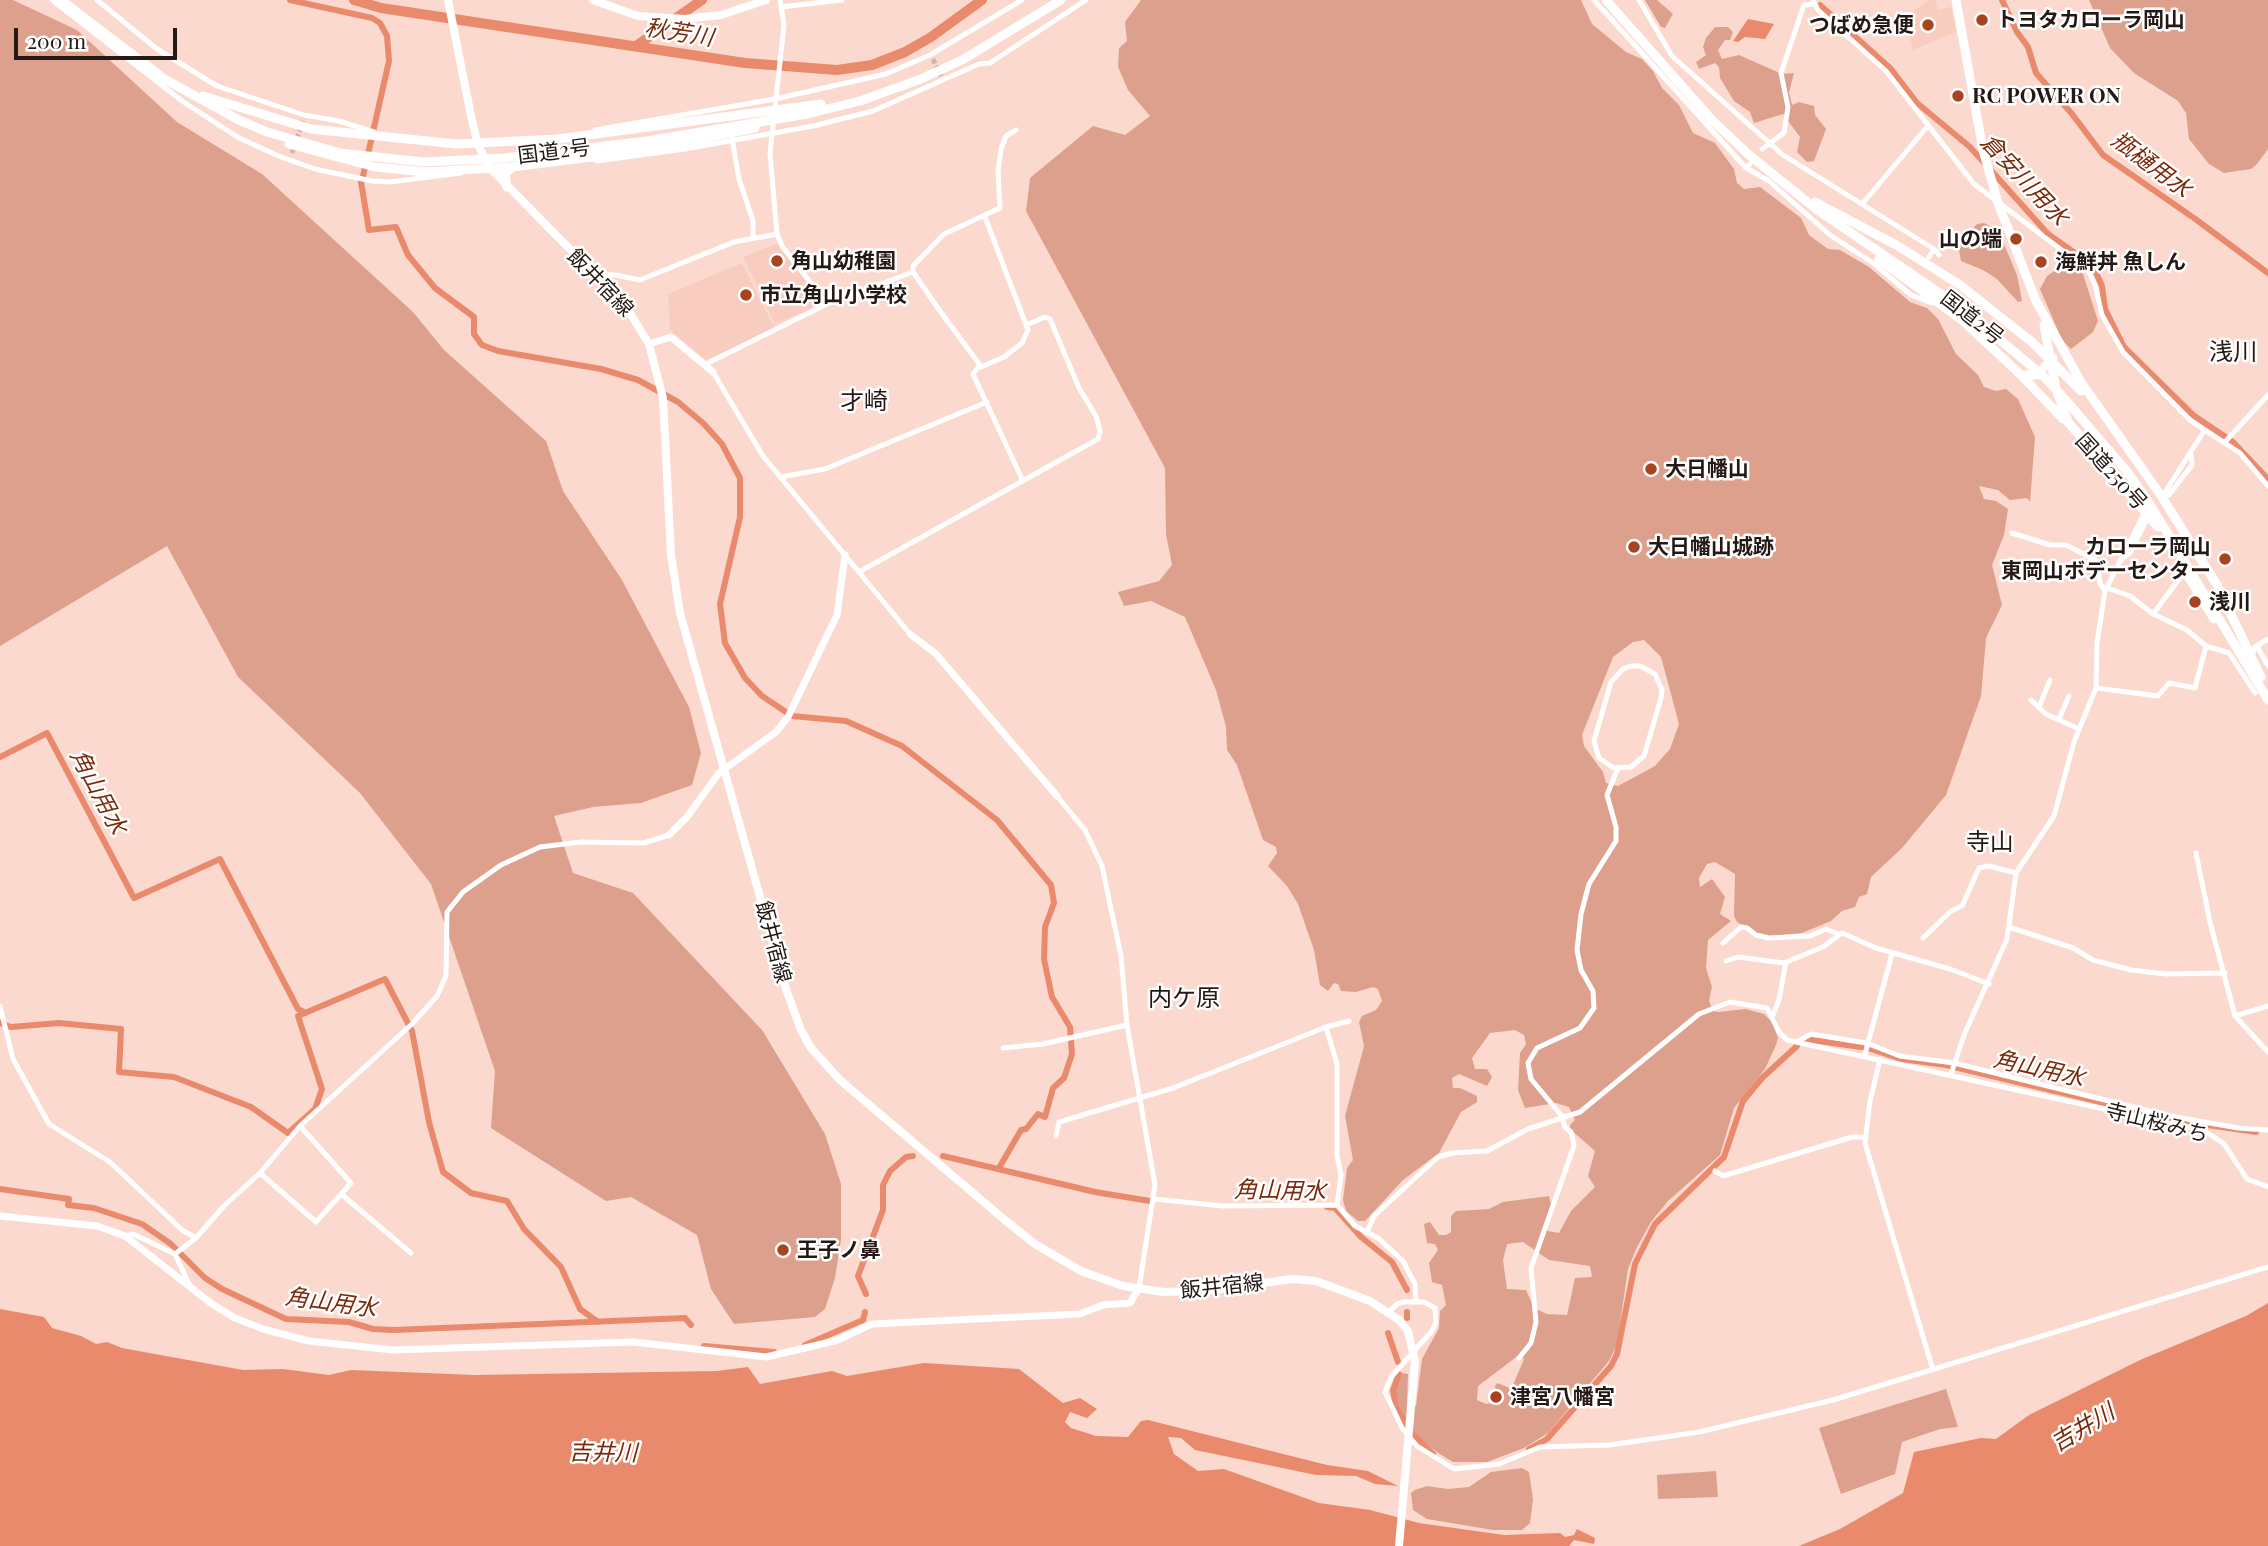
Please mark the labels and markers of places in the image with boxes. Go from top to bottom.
place label: トヨタカローラ岡山 [1996,7,2185,33]
place label: つばめ急便 [1809,12,1914,38]
marker: トヨタカローラ岡山 [1974,12,1990,28]
marker: つばめ急便 [1920,17,1936,33]
place label: RC POWER ON [1972,83,2121,109]
marker: RC POWER ON [1950,88,1966,104]
place label: 山の端 [1939,226,2002,252]
marker: 山の端 [2008,231,2024,247]
place label: 角山幼稚園 [791,248,896,274]
place label: 海鮮丼 魚しん [2055,249,2186,275]
marker: 角山幼稚園 [769,253,785,269]
marker: 海鮮丼 魚しん [2033,254,2049,270]
place label: 市立角山小学校 [760,282,907,308]
marker: 市立角山小学校 [738,287,754,303]
place label: 大日幡山 [1665,456,1749,482]
marker: 大日幡山 [1643,461,1659,477]
place label: 大日幡山城跡 [1648,534,1774,560]
place label: カローラ岡山 東岡山ボデーセンター [2001,534,2211,584]
marker: 大日幡山城跡 [1626,539,1642,555]
marker: カローラ岡山 東岡山ボデーセンター [2217,551,2233,567]
place label: 浅川 [2209,589,2251,615]
marker: 浅川 [2187,594,2203,610]
place label: 王子ノ鼻 [797,1237,881,1263]
marker: 王子ノ鼻 [775,1242,791,1258]
place label: 津宮八幡宮 [1510,1384,1615,1410]
marker: 津宮八幡宮 [1488,1389,1504,1405]

